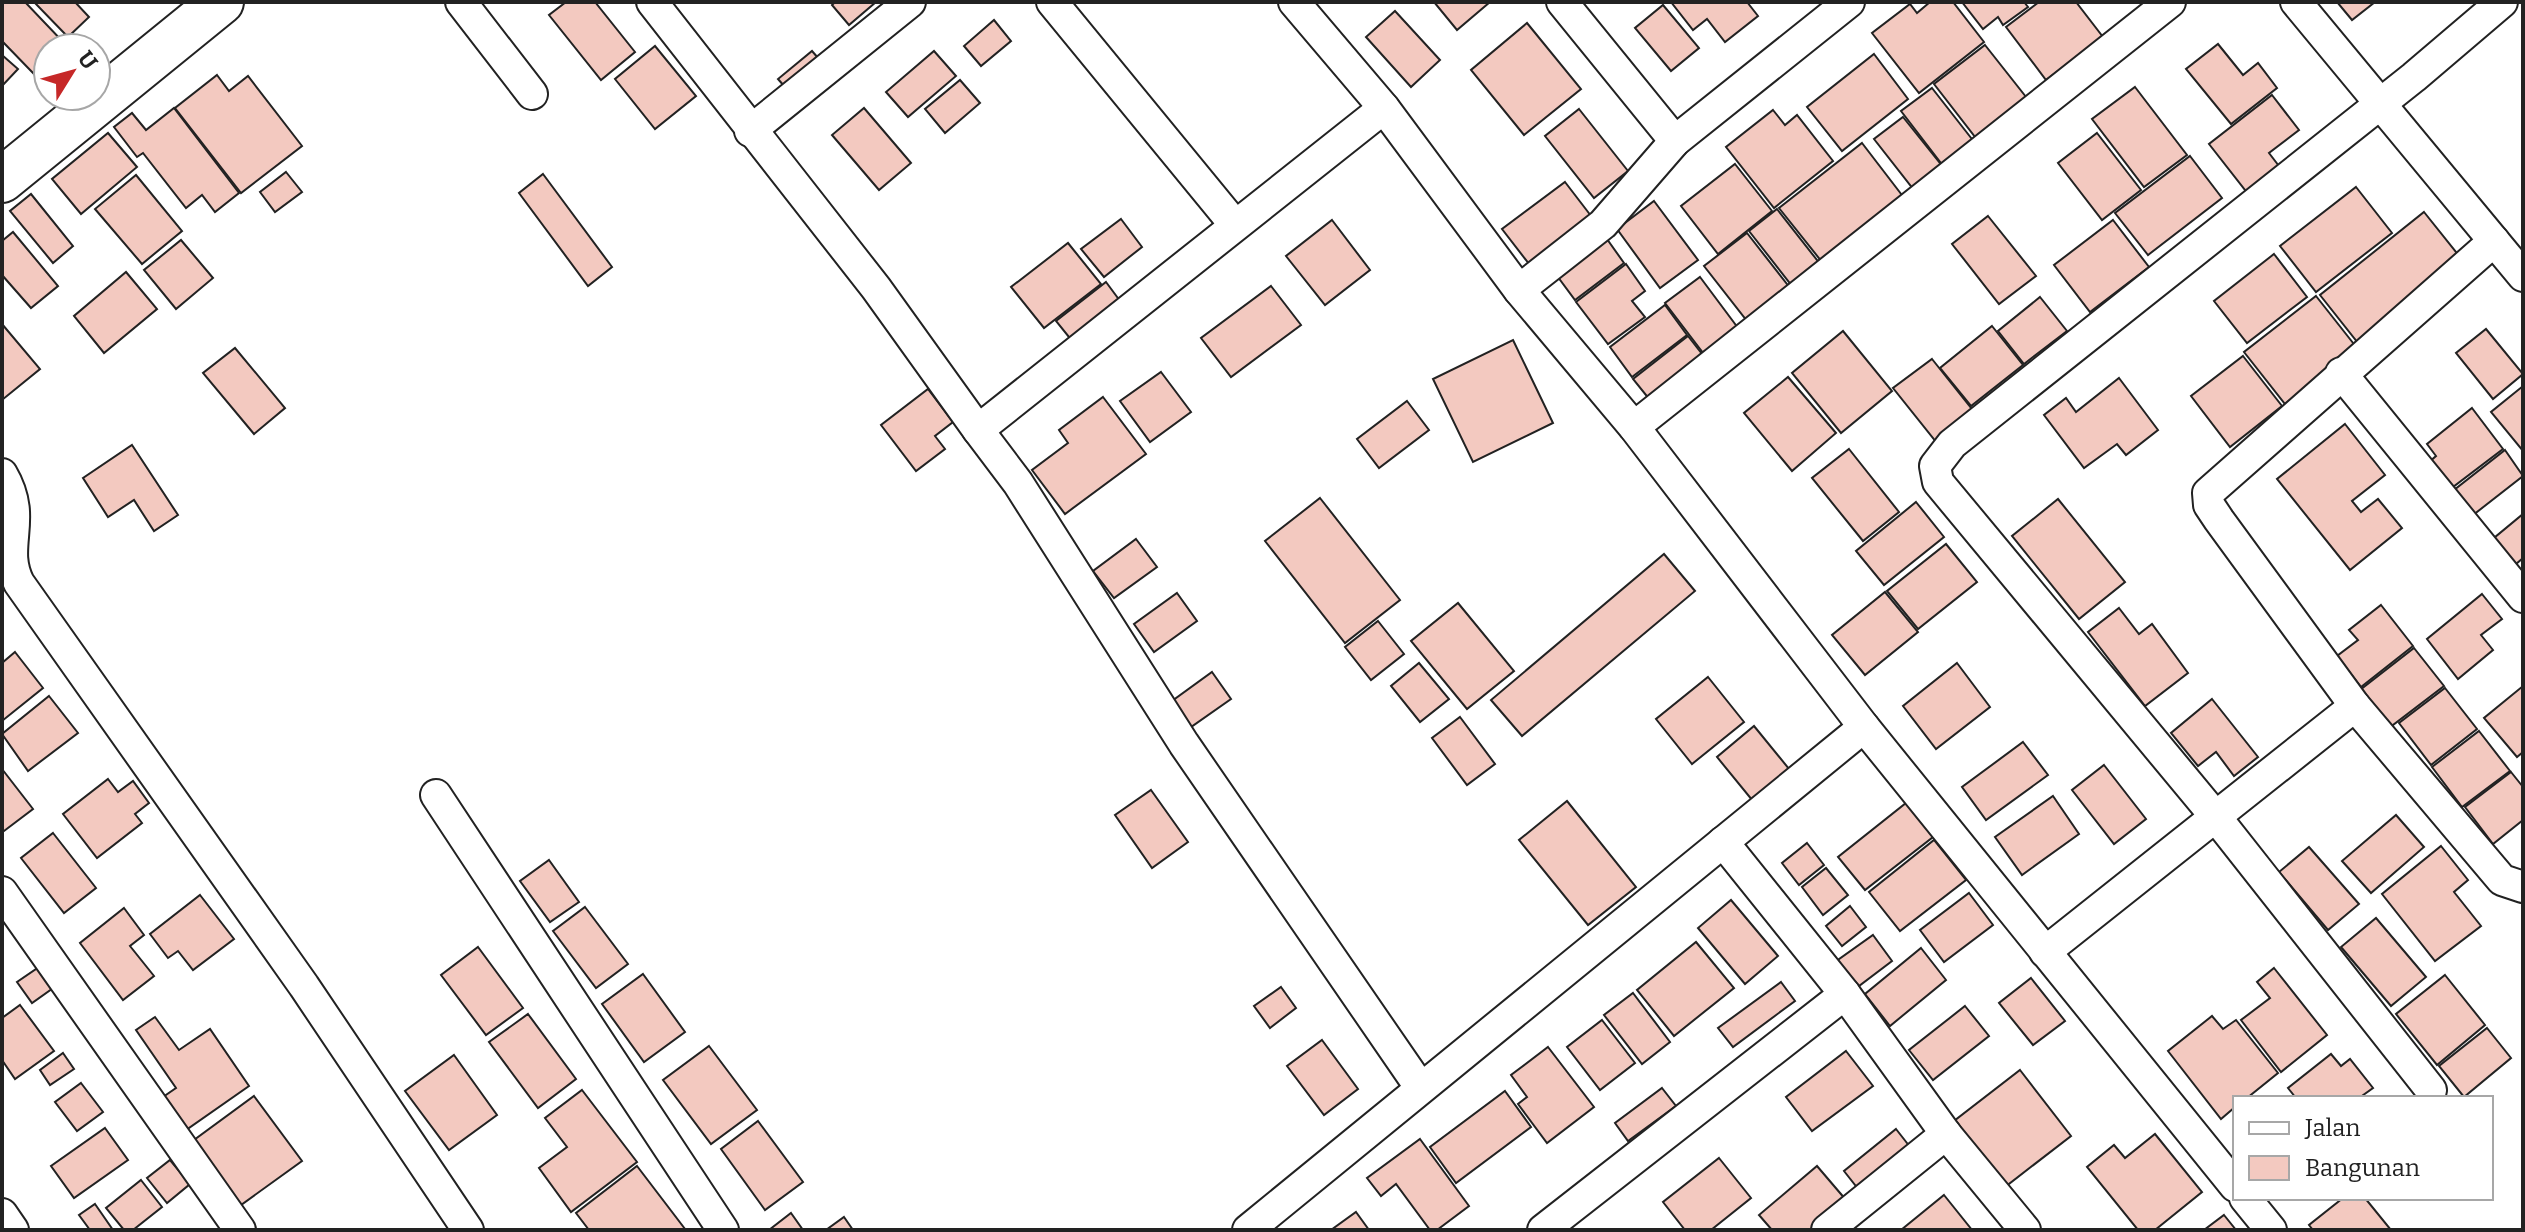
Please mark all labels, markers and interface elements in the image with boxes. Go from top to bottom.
north arrow [32,32,112,112]
text: U [72,46,103,75]
legend [2233,1096,2493,1200]
text: Jalan [2304,1114,2360,1142]
text: Bangunan [2305,1154,2420,1182]

